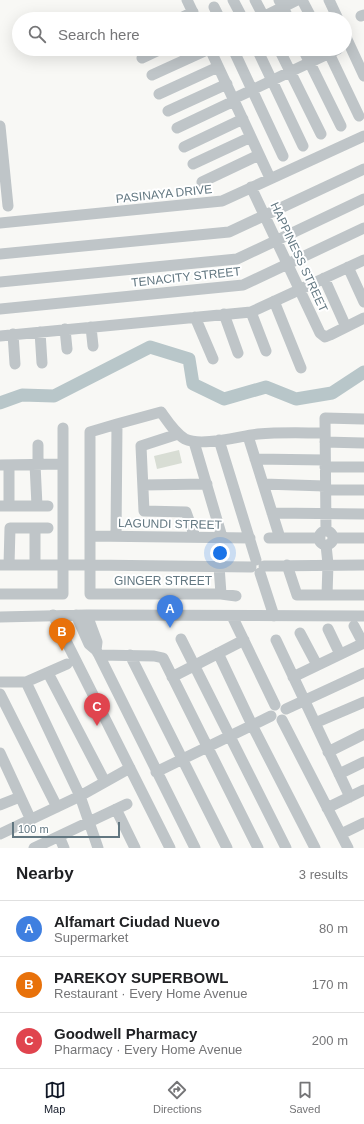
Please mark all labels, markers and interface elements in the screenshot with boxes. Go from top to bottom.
search box [12,12,352,56]
icon: search [26,23,48,45]
text: Search here [58,26,140,43]
street label: PASINAYA DRIVE [115,182,213,206]
street label: HAPPINESS STREET [267,200,331,315]
street label: TENACITY STREET [131,264,242,290]
street label: LAGUNDI STREET [118,516,223,532]
your location [210,543,230,563]
street label: GINGER STREET [114,574,213,588]
pin: A [157,595,183,628]
pin: B [49,618,75,651]
pin: C [84,693,110,726]
scale bar [12,820,120,839]
text: 100 m [18,823,49,835]
text: Nearby [16,864,74,883]
text: 3 results [299,867,348,882]
text: Alfamart Ciudad Nuevo [54,913,220,930]
text: A [24,921,34,936]
text: 80 m [319,921,348,936]
text: Supermarket [54,930,128,945]
text: PAREKOY SUPERBOWL [54,969,228,986]
text: B [24,977,34,992]
text: 170 m [312,977,348,992]
text: Restaurant · Every Home Avenue [54,986,247,1001]
text: Goodwell Pharmacy [54,1025,197,1042]
text: C [24,1033,34,1048]
text: 200 m [312,1033,348,1048]
text: Pharmacy · Every Home Avenue [54,1042,242,1057]
tab: Map [44,1079,66,1115]
tab: Directions [153,1079,202,1115]
tab: Saved [289,1079,320,1115]

